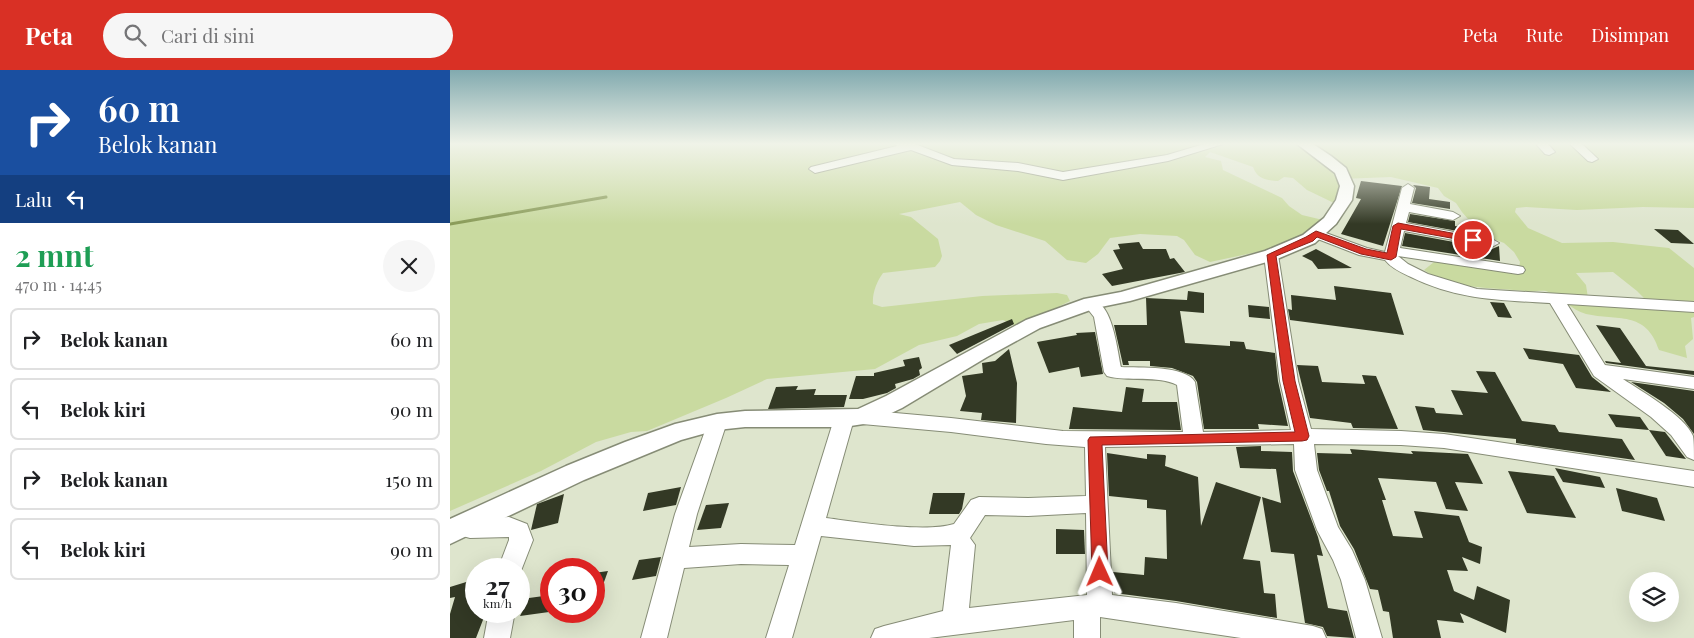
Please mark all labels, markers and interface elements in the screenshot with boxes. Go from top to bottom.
search box [103,13,453,58]
text: Peta [25,19,73,51]
icon: search [121,21,149,49]
text: Cari di sini [161,22,255,48]
text: Peta [1463,23,1498,47]
text: Rute [1526,23,1563,47]
text: Disimpan [1591,23,1669,47]
text: 60 m [98,84,180,131]
icon: right [15,90,80,155]
text: Belok kanan [98,129,217,159]
icon: left [62,185,90,213]
text: Lalu [15,186,52,212]
pin [1452,219,1494,261]
icon: arrive [1459,226,1487,254]
text: 2 mnt [15,235,94,275]
button: close [383,240,435,292]
text: 470 m · 14:45 [15,274,102,295]
icon: right [17,325,45,353]
text: Belok kanan [60,326,168,352]
text: 60 m [390,326,433,352]
icon: left [17,395,45,423]
text: Belok kiri [60,396,146,422]
text: 90 m [390,396,433,422]
icon: right [17,465,45,493]
text: Belok kanan [60,466,168,492]
text: 150 m [385,466,433,492]
icon: left [17,535,45,563]
text: Belok kiri [60,536,146,562]
text: 90 m [390,536,433,562]
position arrow [1073,545,1125,597]
speed limit sign: 30 [540,558,605,623]
text: 27 [485,568,510,601]
map controls [1629,572,1679,622]
button: layers [1629,572,1679,622]
text: km/h [483,595,512,611]

